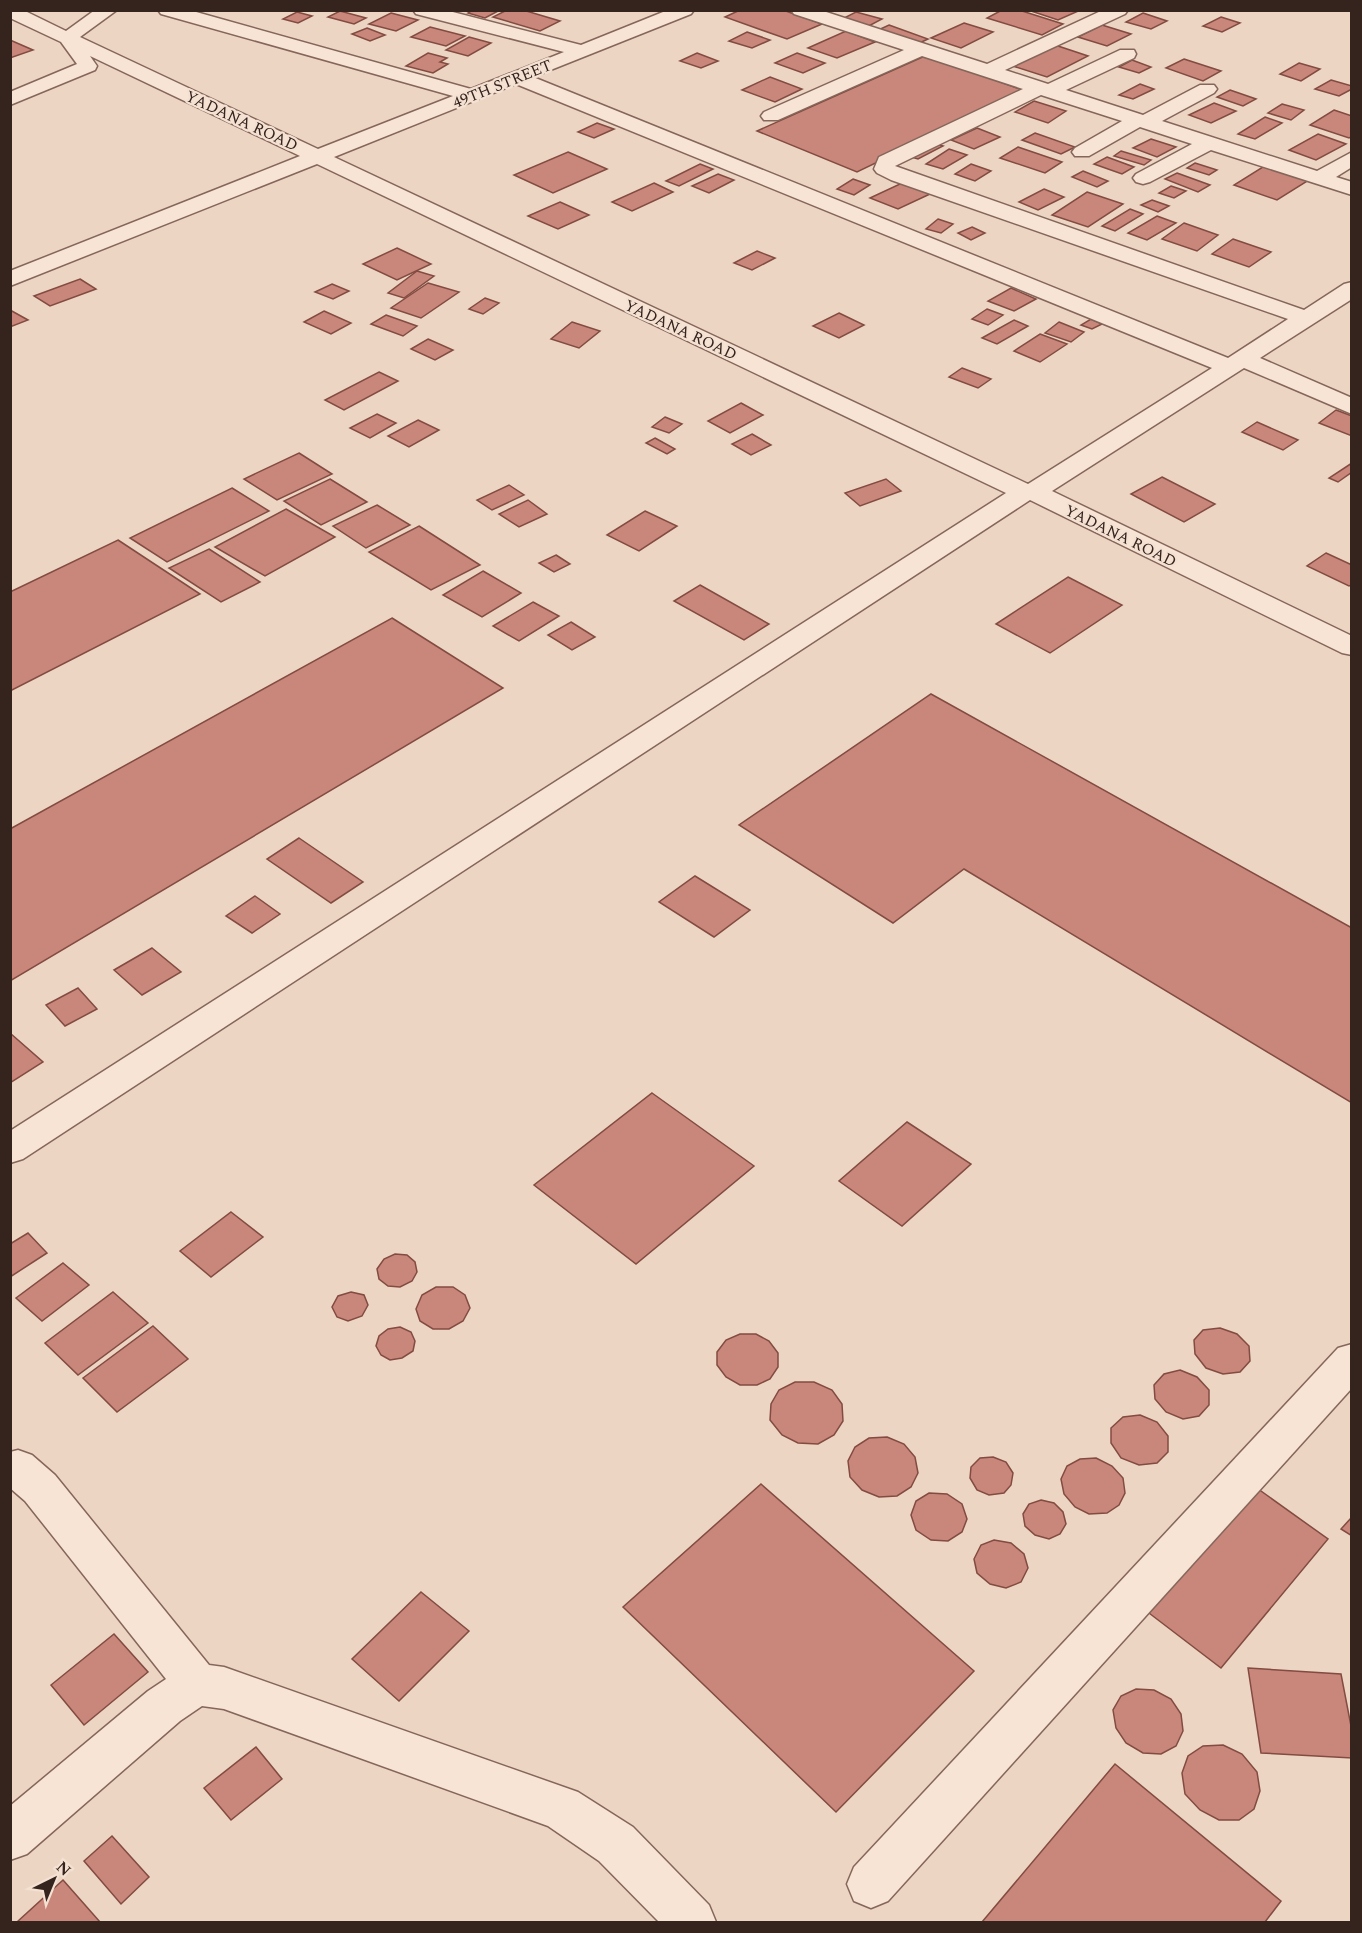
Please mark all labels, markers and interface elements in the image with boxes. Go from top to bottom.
street label: 49TH STREET [449,53,556,115]
street label: YADANA ROAD [181,84,302,158]
street label: YADANA ROAD [620,293,741,367]
street label: YADANA ROAD [1061,498,1181,573]
north arrow [24,1849,84,1909]
text: N [51,1856,77,1882]

